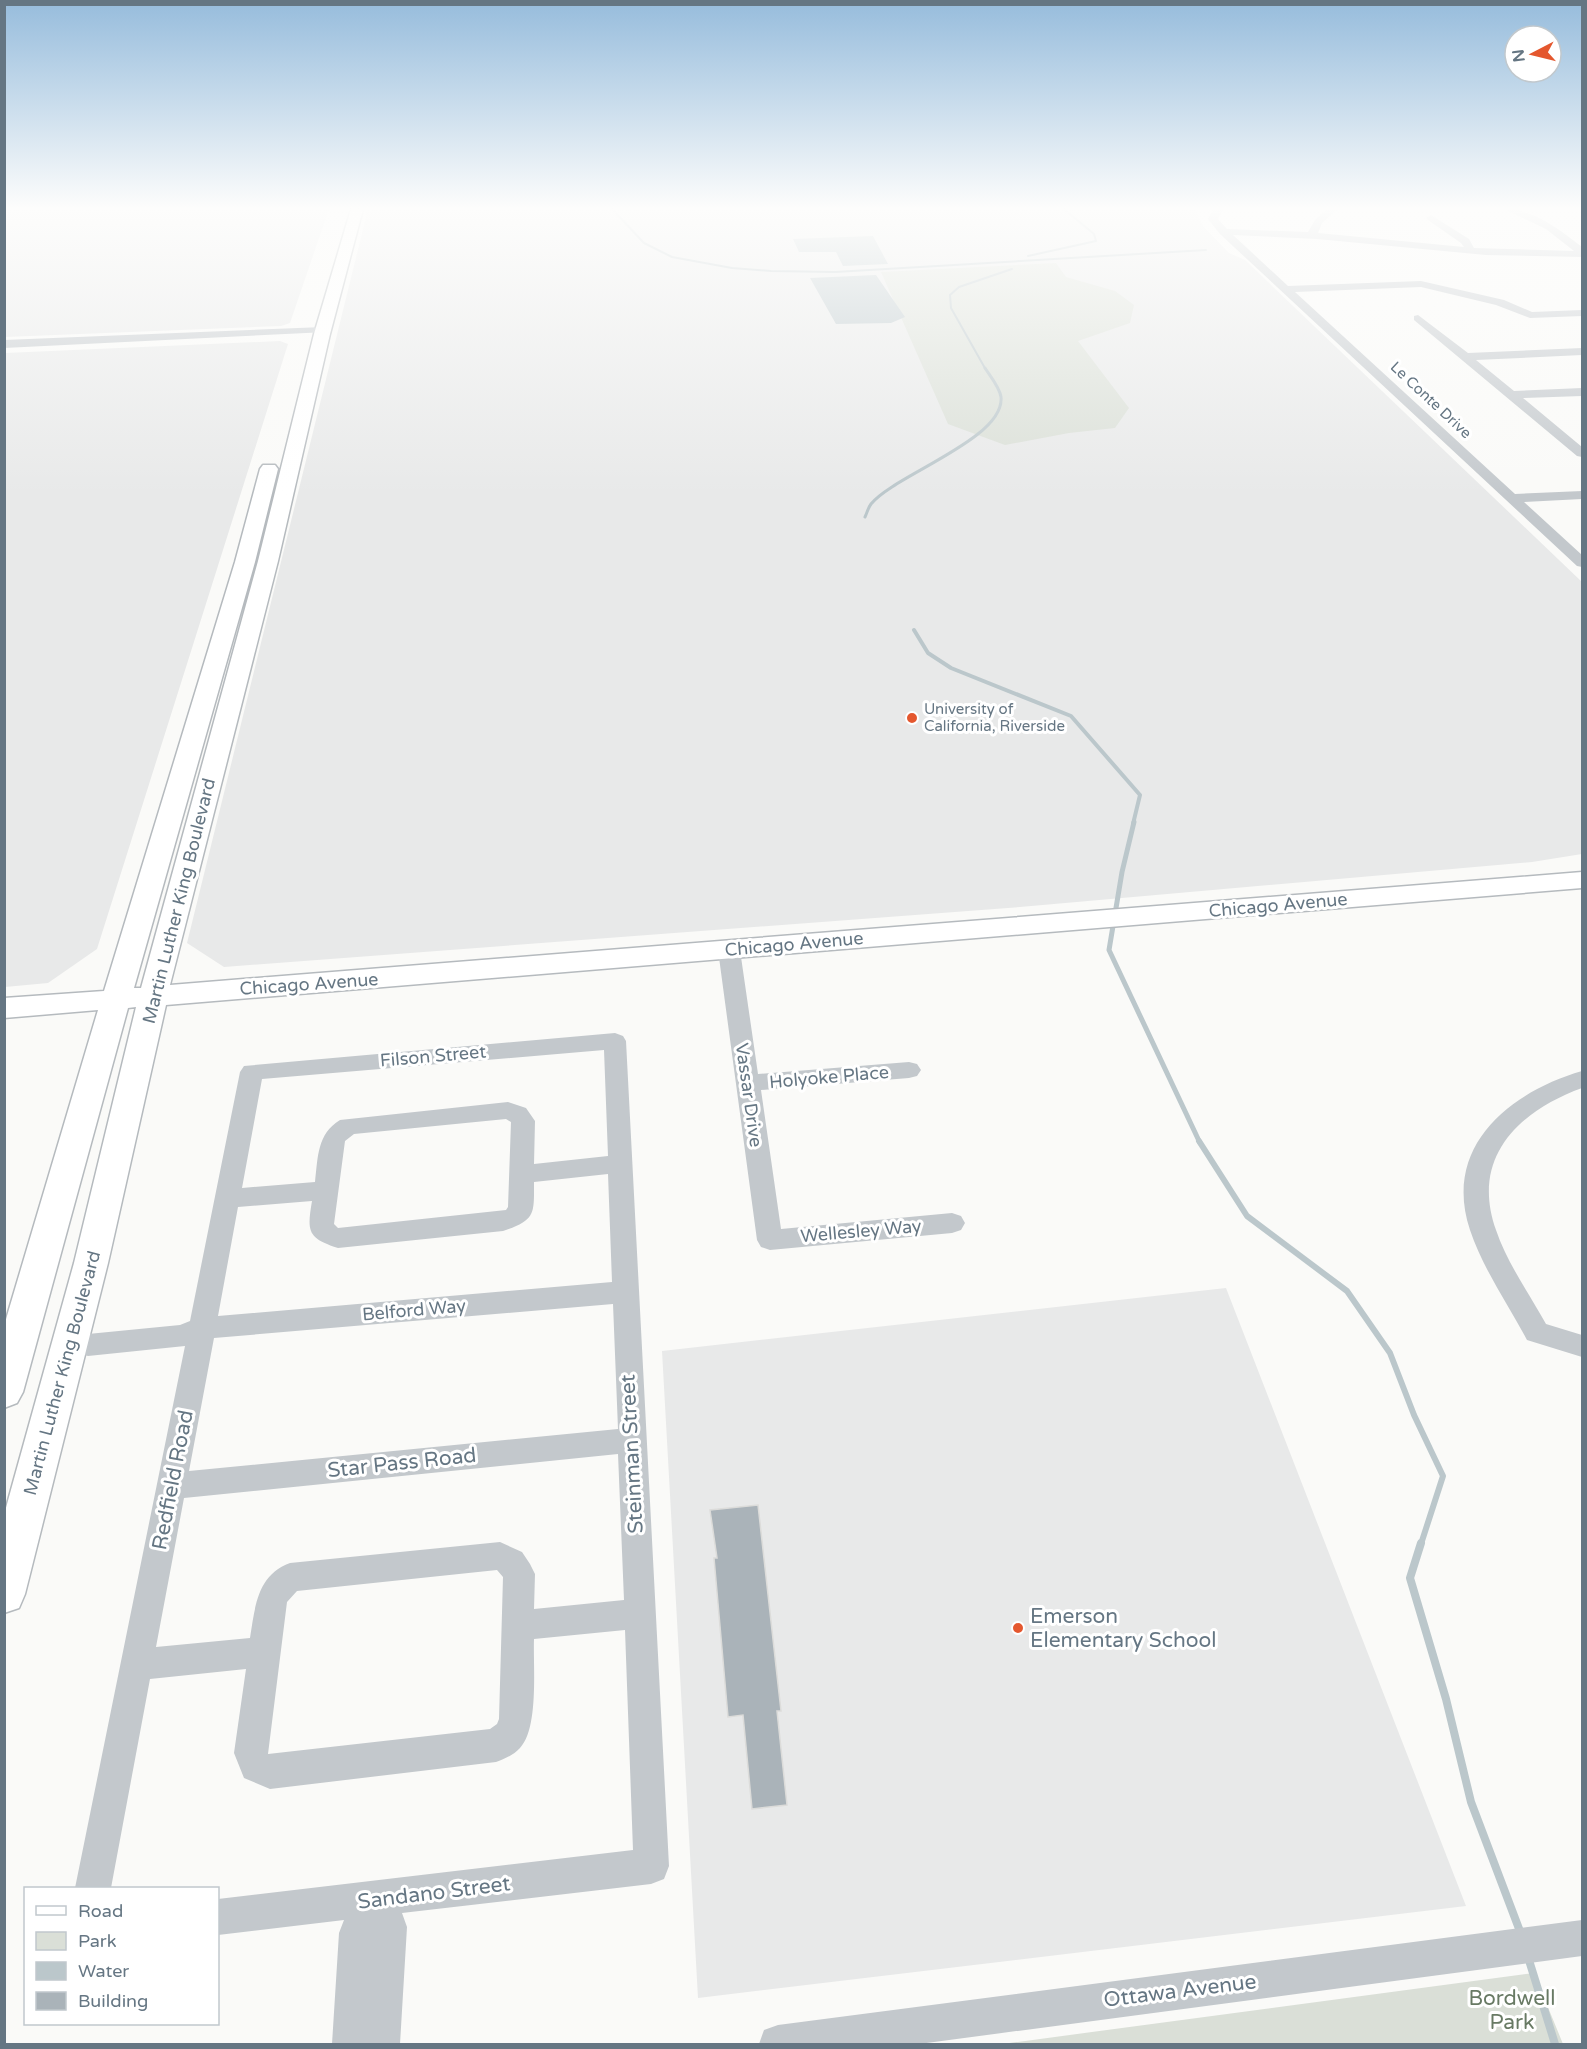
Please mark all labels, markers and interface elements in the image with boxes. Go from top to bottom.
north arrow [1503,24,1563,84]
text: N [1508,48,1530,63]
street label: Le Conte Drive [1387,358,1475,442]
place label: University of California, Riverside [924,700,1065,735]
marker: University of California, Riverside [905,711,919,725]
street label: Martin Luther King Boulevard [138,776,220,1026]
street label: Chicago Avenue [1208,888,1348,922]
street label: Chicago Avenue [724,927,864,961]
street label: Chicago Avenue [239,968,379,1000]
street label: Filson Street [379,1040,487,1072]
street label: Vassar Drive [731,1042,767,1148]
street label: Holyoke Place [768,1061,890,1093]
street label: Wellesley Way [800,1215,923,1247]
street label: Martin Luther King Boulevard [19,1248,105,1498]
street label: Belford Way [361,1294,467,1325]
street label: Steinman Street [615,1374,649,1534]
street label: Redfield Road [147,1408,199,1552]
street label: Star Pass Road [326,1443,478,1483]
place label: Emerson Elementary School [1030,1604,1217,1653]
marker: Emerson Elementary School [1011,1621,1025,1635]
street label: Sandano Street [356,1871,512,1915]
legend [24,1887,219,2025]
text: Road [78,1900,123,1922]
text: Park [78,1930,117,1952]
text: Water [78,1960,129,1982]
street label: Ottawa Avenue [1102,1969,1258,2013]
park label: Bordwell Park [1468,1986,1556,2035]
text: Building [78,1990,148,2012]

